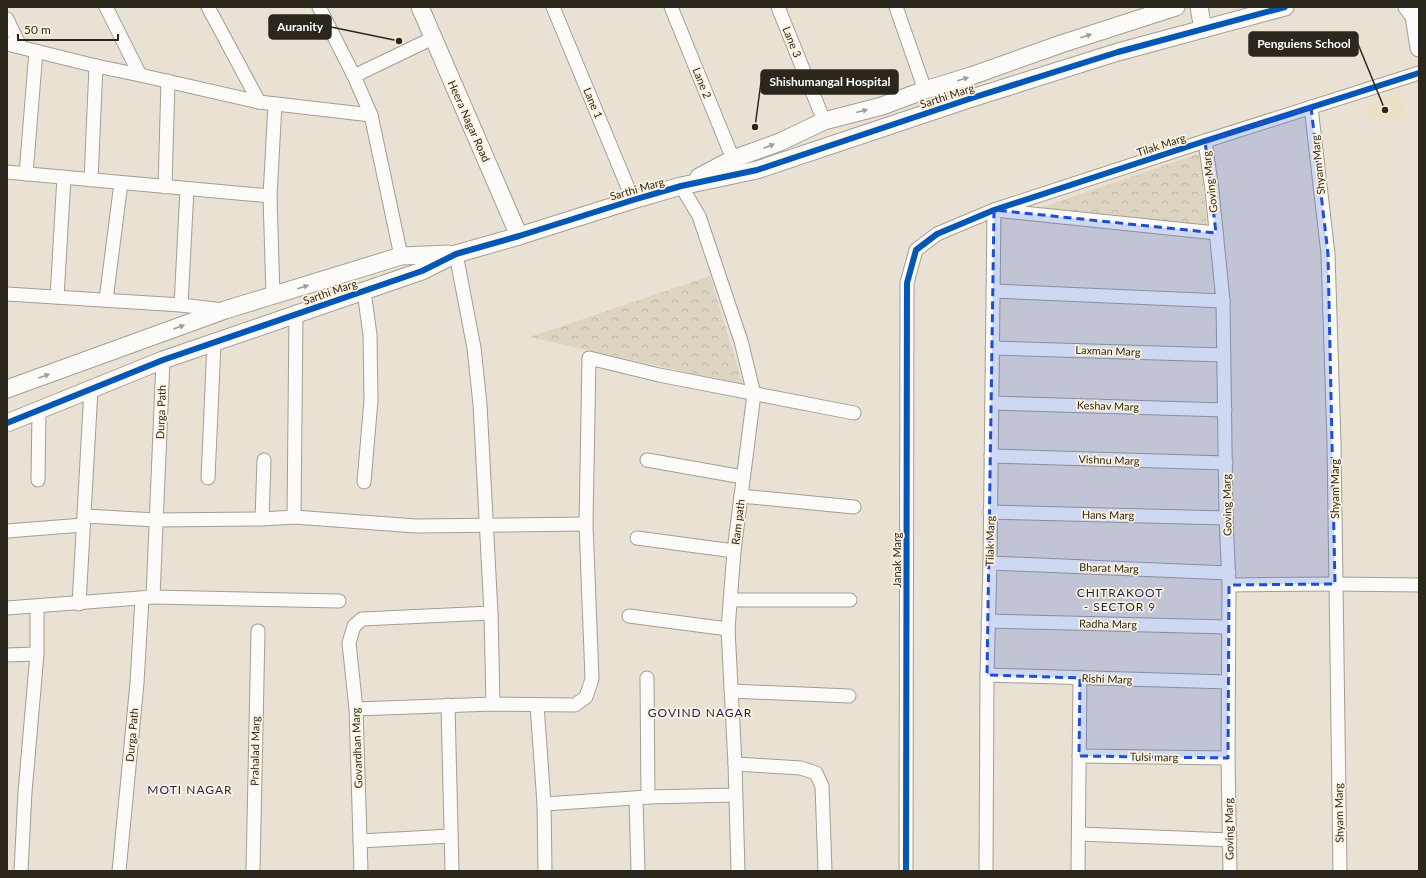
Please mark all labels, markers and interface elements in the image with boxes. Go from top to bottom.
callout: Auranity [269,15,331,39]
scale bar [18,16,118,42]
text: Auranity [276,19,324,34]
text: 50 m [24,22,51,37]
street label: Lane 3 [780,24,805,59]
callout: Penguiens School [1249,32,1358,56]
one-way arrow [1080,33,1092,39]
text: Penguiens School [1257,36,1351,51]
street label: Lane 2 [690,65,715,100]
callout: Shishumangal Hospital [761,70,898,94]
text: Shishumangal Hospital [770,74,891,89]
one-way arrow [957,76,969,82]
street label: Heera Nagar Road [446,78,493,164]
street label: Sarthi Marg [918,81,976,110]
street label: Lane 1 [581,85,606,120]
one-way arrow [856,108,868,114]
street label: Tilak Marg [1135,130,1187,159]
street label: Shyam Marg [1308,134,1327,196]
one-way arrow [764,142,776,148]
street label: Goving Marg [1199,150,1220,214]
street label: Sarthi Marg [608,174,666,202]
street label: Sarthi Marg [301,276,359,307]
one-way arrow [297,284,309,290]
one-way arrow [174,324,186,330]
street label: Laxman Marg [1075,343,1141,358]
one-way arrow [38,372,50,378]
street label: Durga Path [153,385,168,439]
street label: Keshav Marg [1077,398,1140,413]
street label: Vishnu Marg [1078,452,1140,467]
street label: Shyam Marg [1328,459,1341,519]
street label: Goving Marg [1219,474,1234,536]
street label: Ram path [728,498,747,545]
street label: Hans Marg [1082,508,1135,521]
street label: Tilak Marg [983,515,996,566]
street label: Janak Marg [890,532,903,588]
street label: Bharat Marg [1079,560,1139,575]
district label: CHITRAKOOT - SECTOR 9 [1077,585,1163,614]
street label: Radha Marg [1079,616,1137,631]
street label: Rishi Marg [1081,671,1133,686]
district label: GOVIND NAGAR [648,705,752,720]
street label: Durga Path [123,707,140,763]
street label: Govardhan Marg [349,707,364,789]
street label: Prahalad Marg [247,716,262,786]
street label: Tulsi marg [1130,750,1179,763]
district label: MOTI NAGAR [147,782,233,797]
street label: Shyam Marg [1331,783,1346,843]
street label: Goving Marg [1221,798,1236,860]

